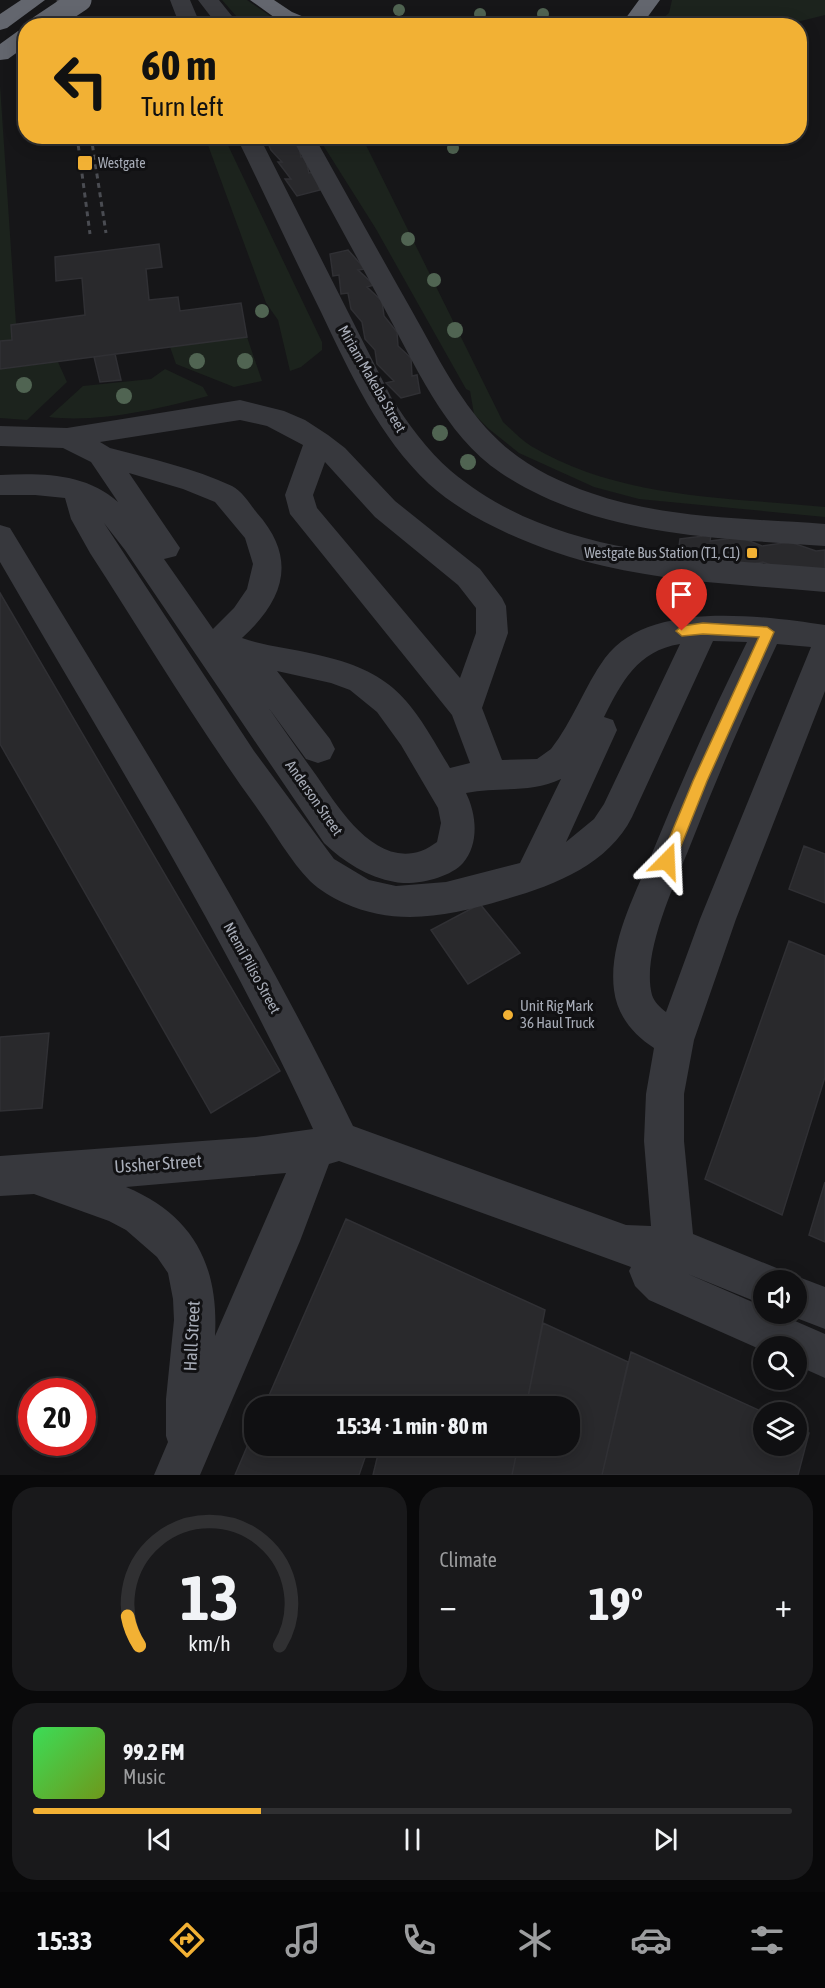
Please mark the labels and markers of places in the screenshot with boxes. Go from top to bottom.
marker: Westgate [76,154,94,172]
place label: Westgate [98,155,146,171]
place label: Westgate Bus Station (T1, C1) [584,544,740,561]
marker: Westgate Bus Station (T1, C1) [745,546,759,560]
pin [656,569,707,631]
place label: Unit Rig Mark 36 Haul Truck [520,997,595,1031]
marker: Unit Rig Mark 36 Haul Truck [501,1008,515,1022]

